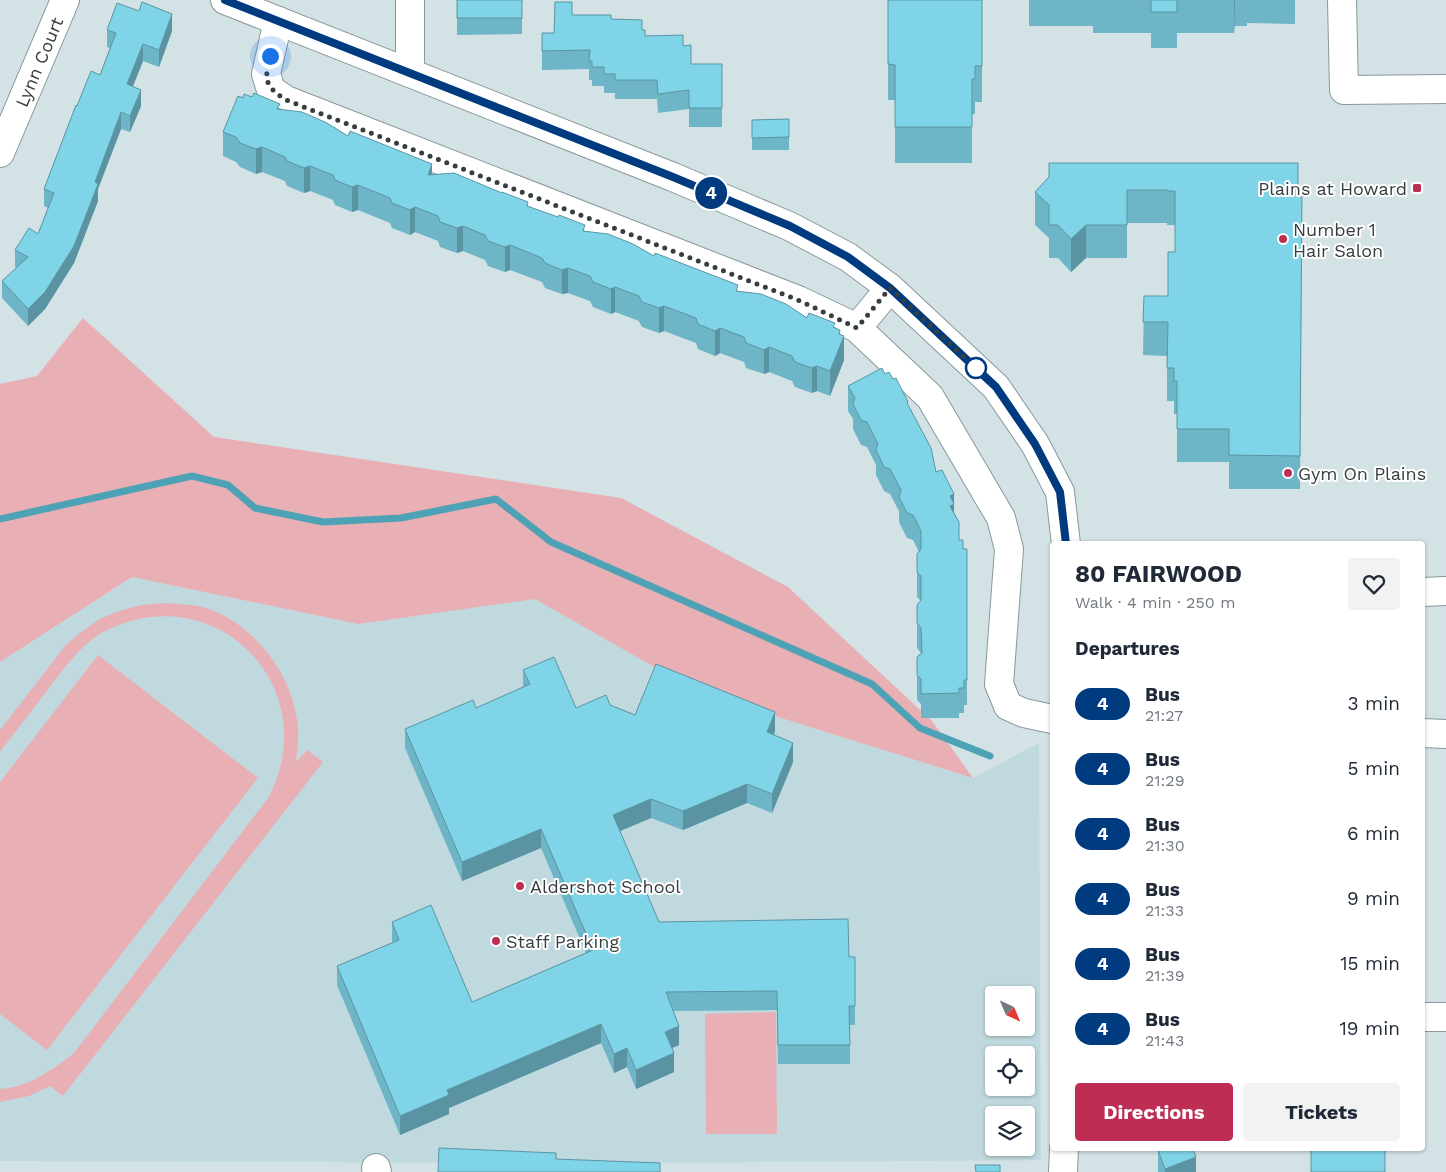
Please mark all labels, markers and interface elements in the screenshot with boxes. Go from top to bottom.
street label: Lynn Court [10,13,67,110]
your location [258,44,283,69]
line badge: 4 [695,177,727,209]
place label: Plains at Howard [1258,178,1407,199]
text: 4 [705,182,717,203]
marker: Plains at Howard [1411,182,1423,194]
place label: Number 1 Hair Salon [1293,219,1383,261]
marker: Number 1 Hair Salon [1277,233,1289,245]
unlabelled marker [965,357,987,379]
place label: Gym On Plains [1298,463,1426,484]
marker: Gym On Plains [1282,467,1294,479]
button: heart [1348,558,1400,610]
text: 80 FAIRWOOD [1075,560,1242,588]
text: Walk · 4 min · 250 m [1075,593,1235,612]
text: Departures [1075,637,1180,660]
text: Bus [1145,683,1180,706]
text: 3 min [1348,692,1400,715]
text: 4 [1097,693,1108,714]
text: 21:27 [1145,706,1183,725]
text: Bus [1145,748,1180,771]
text: 5 min [1348,757,1400,780]
text: 4 [1097,758,1108,779]
text: 21:29 [1145,771,1185,790]
text: Bus [1145,813,1180,836]
text: 6 min [1347,822,1400,845]
text: 4 [1097,823,1108,844]
text: 21:30 [1145,836,1185,855]
place label: Aldershot School [530,876,681,897]
text: Bus [1145,878,1180,901]
marker: Aldershot School [514,880,526,892]
text: 9 min [1347,887,1400,910]
text: 4 [1097,888,1108,909]
text: 21:33 [1145,901,1184,920]
place label: Staff Parking [506,931,619,952]
marker: Staff Parking [490,935,502,947]
text: Bus [1145,943,1180,966]
text: 15 min [1340,952,1400,975]
text: 4 [1097,953,1108,974]
text: 21:39 [1145,966,1185,985]
north arrow [985,986,1035,1036]
map controls [985,986,1035,1156]
text: Bus [1145,1008,1180,1031]
text: 19 min [1339,1017,1400,1040]
text: 4 [1097,1018,1108,1039]
text: 21:43 [1145,1031,1184,1050]
button: locate [985,1046,1035,1096]
button: Directions [1075,1083,1233,1141]
button: Tickets [1243,1083,1400,1141]
button: layers [985,1106,1035,1156]

